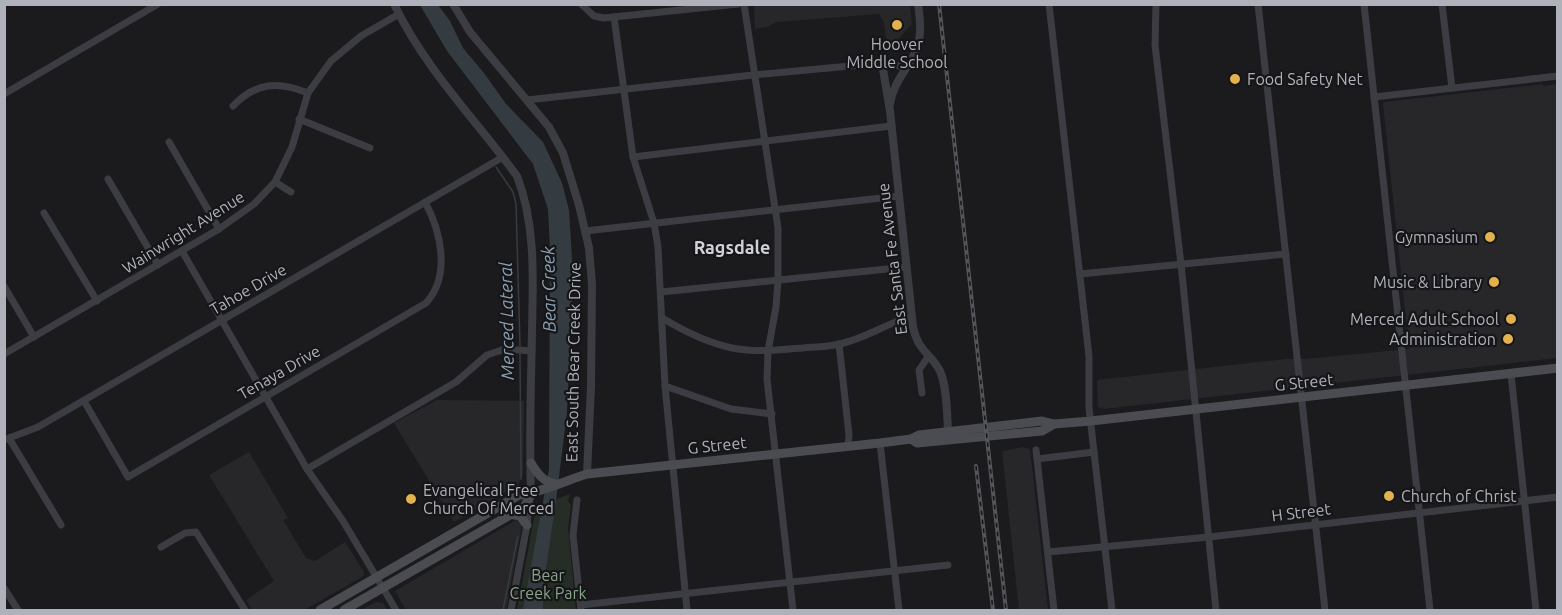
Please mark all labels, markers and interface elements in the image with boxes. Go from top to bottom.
marker: Hoover Middle School [890,18,904,32]
place label: Hoover Middle School [846,35,948,71]
place label: Food Safety Net [1247,70,1364,88]
marker: Food Safety Net [1228,72,1242,86]
street label: East Santa Fe Avenue [874,182,910,336]
street label: Wainwright Avenue [119,187,247,277]
place label: Gymnasium [1395,228,1478,246]
marker: Gymnasium [1483,230,1497,244]
district label: Ragsdale [694,237,770,257]
water label: Bear Creek [537,245,559,332]
street label: Tahoe Drive [207,260,289,318]
water label: Merced Lateral [495,262,517,380]
street label: East South Bear Creek Drive [562,262,584,462]
place label: Music & Library [1373,273,1482,291]
marker: Music & Library [1487,275,1501,289]
place label: Merced Adult School [1350,310,1499,328]
marker: Merced Adult School [1504,312,1518,326]
place label: Administration [1389,330,1496,348]
marker: Administration [1501,332,1515,346]
street label: Tenaya Drive [235,341,323,403]
street label: G Street [1274,370,1335,394]
street label: G Street [687,433,748,457]
place label: Evangelical Free Church Of Merced [423,481,554,517]
place label: Church of Christ [1401,487,1517,505]
marker: Church of Christ [1382,489,1396,503]
marker: Evangelical Free Church Of Merced [404,492,418,506]
street label: H Street [1270,499,1332,525]
park label: Bear Creek Park [509,566,587,602]

